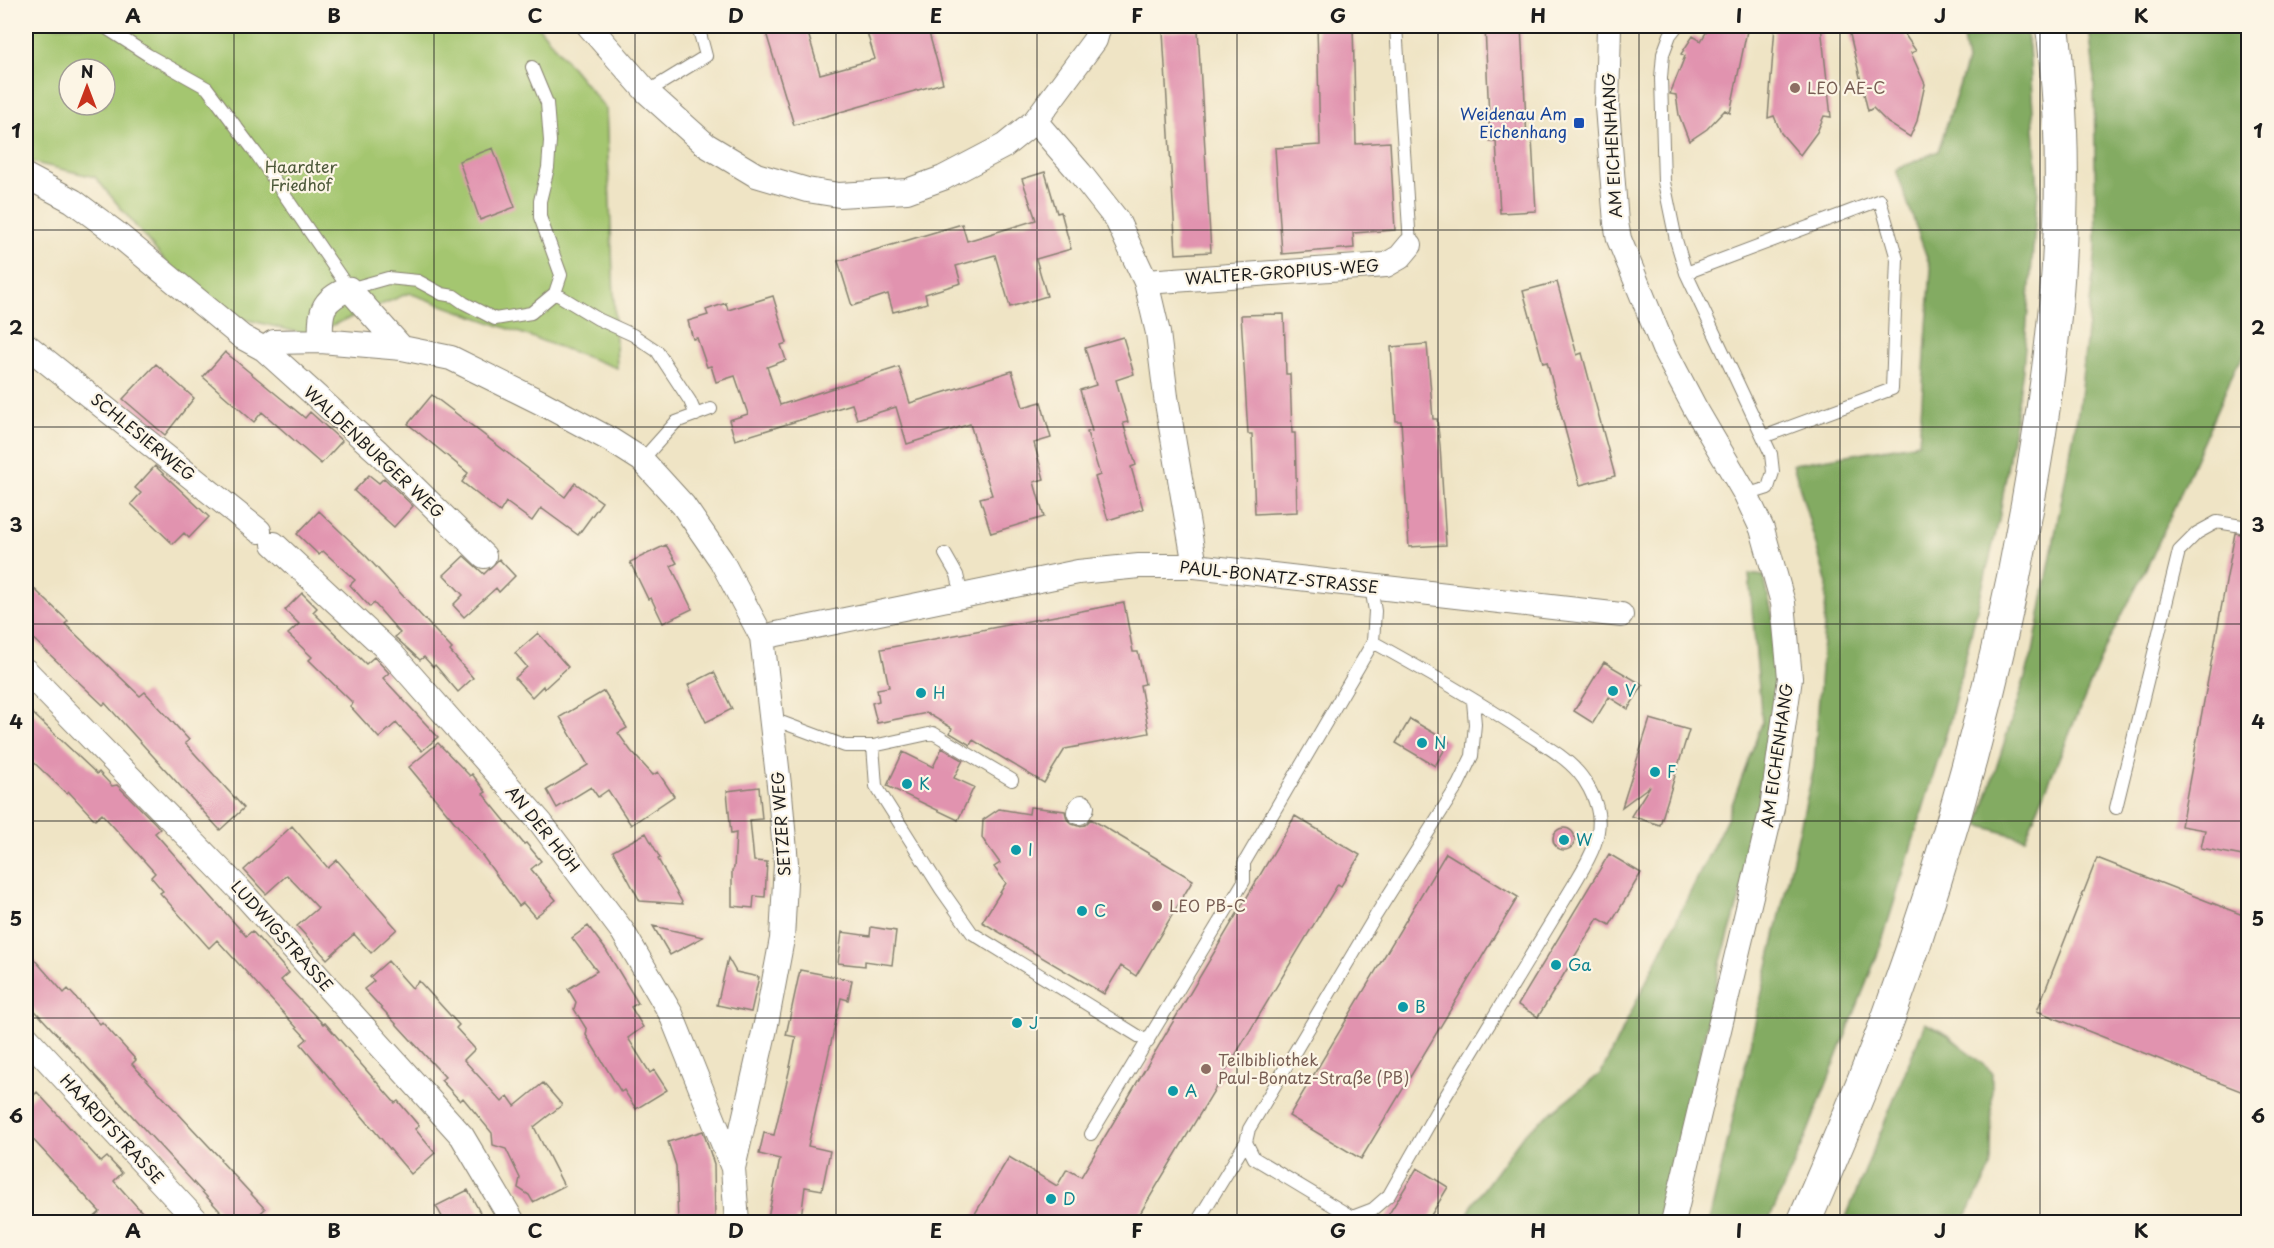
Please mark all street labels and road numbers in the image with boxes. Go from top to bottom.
street label: AM EICHENHANG [1595,72,1627,218]
street label: WALTER-GROPIUS-WEG [1184,252,1380,290]
street label: WALDENBURGER WEG [299,380,450,523]
street label: SCHLESIERWEG [86,387,201,486]
street label: PAUL-BONATZ-STRASSE [1178,554,1380,598]
street label: AM EICHENHANG [1754,681,1798,829]
street label: SETZER WEG [764,771,796,877]
street label: AN DER HÖH [501,780,586,877]
street label: LUDWIGSTRASSE [226,874,339,996]
street label: HAARDTSTRASSE [55,1068,170,1189]

